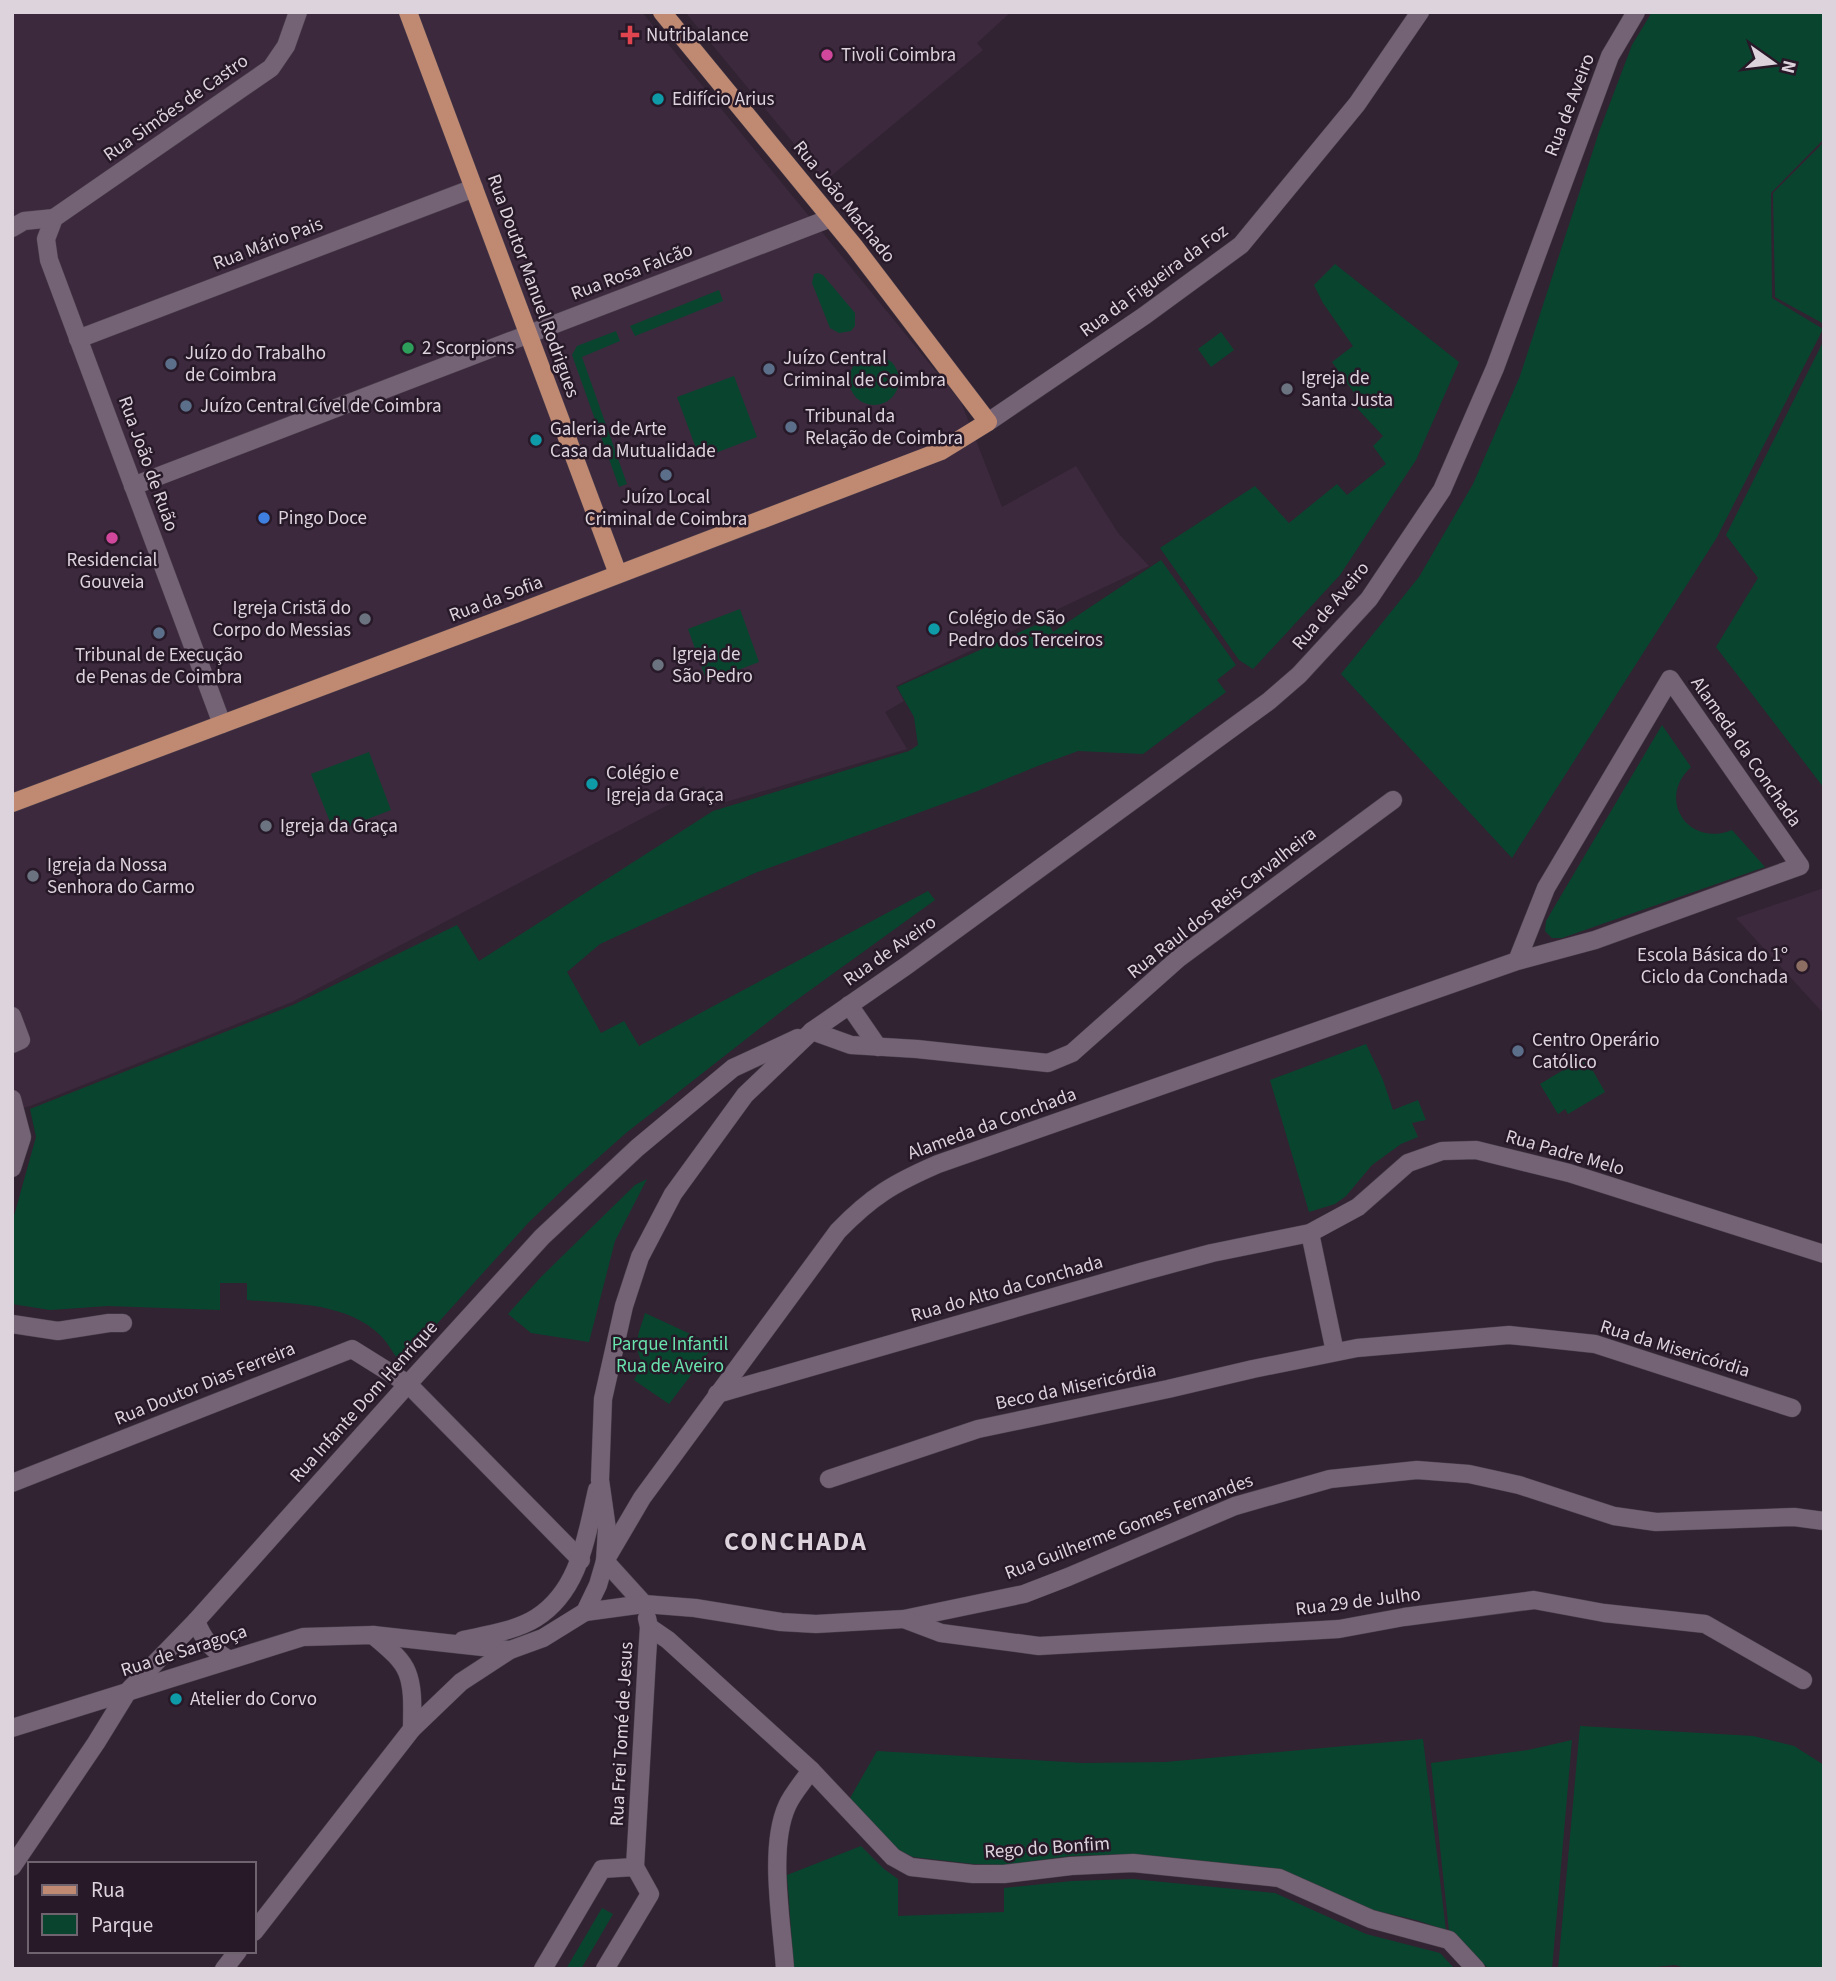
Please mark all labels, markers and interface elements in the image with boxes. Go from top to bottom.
place label: Nutribalance [646,22,749,49]
marker: Nutribalance [620,25,640,45]
north arrow [1738,28,1808,98]
place label: Tivoli Coimbra [841,42,956,69]
marker: Tivoli Coimbra [819,47,835,63]
street label: Rua Simões de Castro [98,48,254,168]
street label: Rua de Aveiro [1538,50,1602,160]
text: N [1773,57,1803,76]
place label: Edifício Arius [672,86,775,113]
marker: Edifício Arius [650,91,666,107]
street label: Rua João Machado [786,135,902,269]
street label: Rua Doutor Manuel Rodrigues [480,171,586,401]
street label: Rua Mário Pais [209,211,327,277]
street label: Rua da Figueira da Foz [1074,218,1234,344]
street label: Rua Rosa Falcão [567,236,697,308]
place label: 2 Scorpions [422,335,514,362]
place label: Juízo do Trabalho de Coimbra [185,340,326,389]
marker: 2 Scorpions [400,340,416,356]
place label: Juízo Central Criminal de Coimbra [783,345,946,394]
marker: Juízo do Trabalho de Coimbra [163,356,179,372]
marker: Juízo Central Criminal de Coimbra [761,361,777,377]
place label: Igreja de Santa Justa [1301,365,1393,414]
marker: Igreja de Santa Justa [1279,381,1295,397]
street label: Rua João de Ruão [111,393,185,535]
place label: Juízo Central Cível de Coimbra [200,393,442,420]
marker: Juízo Central Cível de Coimbra [178,398,194,414]
place label: Tribunal da Relação de Coimbra [805,403,963,452]
place label: Galeria de Arte Casa da Mutualidade [550,416,716,465]
marker: Tribunal da Relação de Coimbra [783,419,799,435]
marker: Galeria de Arte Casa da Mutualidade [528,432,544,448]
marker: Juízo Local Criminal de Coimbra [658,467,674,483]
place label: Juízo Local Criminal de Coimbra [585,484,747,533]
place label: Pingo Doce [278,505,367,532]
marker: Pingo Doce [256,510,272,526]
marker: Residencial Gouveia [104,530,120,546]
place label: Residencial Gouveia [67,547,158,596]
street label: Rua de Aveiro [1286,556,1376,656]
street label: Rua da Sofia [445,569,547,629]
place label: Igreja Cristã do Corpo do Messias [213,595,351,644]
place label: Colégio de São Pedro dos Terceiros [948,605,1103,654]
marker: Igreja Cristã do Corpo do Messias [357,611,373,627]
marker: Colégio de São Pedro dos Terceiros [926,621,942,637]
marker: Tribunal de Execução de Penas de Coimbra [151,625,167,641]
place label: Igreja de São Pedro [672,641,753,690]
place label: Tribunal de Execução de Penas de Coimbra [75,642,243,691]
marker: Igreja de São Pedro [650,657,666,673]
street label: Alameda da Conchada [1684,671,1808,833]
place label: Colégio e Igreja da Graça [606,760,724,809]
marker: Colégio e Igreja da Graça [584,776,600,792]
place label: Igreja da Graça [280,813,398,840]
marker: Igreja da Graça [258,818,274,834]
street label: Rua Raul dos Reis Carvalheira [1122,821,1322,985]
place label: Igreja da Nossa Senhora do Carmo [47,852,195,901]
marker: Igreja da Nossa Senhora do Carmo [25,868,41,884]
street label: Rua de Aveiro [838,909,942,993]
place label: Escola Básica do 1º Ciclo da Conchada [1637,942,1788,991]
marker: Escola Básica do 1º Ciclo da Conchada [1794,958,1810,974]
place label: Centro Operário Católico [1532,1027,1659,1076]
marker: Centro Operário Católico [1510,1043,1526,1059]
street label: Alameda da Conchada [904,1081,1080,1167]
street label: Rua Padre Melo [1502,1123,1628,1183]
street label: Rua do Alto da Conchada [908,1249,1106,1329]
street label: Rua da Misericórdia [1597,1313,1753,1385]
street label: Rua Infante Dom Henrique [284,1315,444,1489]
park label: Parque Infantil Rua de Aveiro [612,1331,728,1380]
street label: Rua Doutor Dias Ferreira [111,1335,299,1433]
street label: Beco da Misericórdia [993,1357,1159,1417]
street label: Rua Guilherme Gomes Fernandes [1001,1467,1257,1587]
district label: CONCHADA [724,1523,868,1560]
street label: Rua 29 de Julho [1294,1581,1422,1623]
street label: Rua de Saragoça [117,1618,251,1684]
street label: Rua Frei Tomé de Jesus [604,1641,640,1827]
place label: Atelier do Corvo [190,1686,317,1713]
marker: Atelier do Corvo [168,1691,184,1707]
street label: Rego do Bonfim [983,1830,1111,1866]
legend [28,1862,256,1953]
text: Rua [91,1875,125,1905]
text: Parque [91,1910,153,1940]

